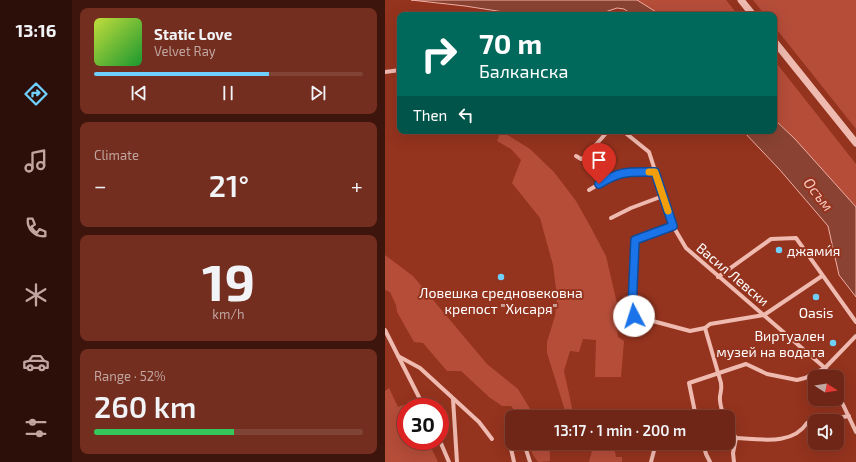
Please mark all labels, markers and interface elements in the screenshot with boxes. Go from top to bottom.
text: 13:16 [15,19,57,41]
text: Static Love [154,25,232,43]
text: 70 m [479,26,542,60]
icon: right [413,28,465,80]
text: Velvet Ray [154,43,216,59]
text: Балканска [479,60,568,82]
icon: directions [22,80,50,108]
icon: previous [128,82,150,104]
icon: pause [217,82,239,104]
icon: next [307,82,329,104]
icon: left [455,104,477,126]
text: Then [413,106,447,124]
pin [582,143,616,184]
icon: music [22,147,50,175]
text: Climate [94,147,139,163]
icon: arrive [588,149,610,171]
text: 21° [209,167,249,203]
text: − [94,172,107,198]
text: + [351,172,363,198]
water label: Осъм [800,174,838,214]
icon: phone [22,214,50,242]
street label: Васил Левски [693,239,773,309]
place label: джами́я [787,242,840,259]
marker: джами́я [774,245,784,255]
text: 19 [202,249,255,311]
marker: Ловешка средновековна крепост "Хисаря" [496,272,506,282]
icon: climate [22,281,50,309]
place label: Ловешка средновековна крепост "Хисаря" [419,284,583,317]
marker: Oasis [811,292,821,302]
position arrow [613,295,655,337]
place label: Oasis [799,304,833,321]
text: km/h [212,306,245,322]
place label: Виртуален музей на водата [716,327,825,360]
marker: Виртуален музей на водата [828,338,838,348]
icon: car [22,348,50,376]
text: Range · 52% [94,368,166,384]
north arrow [808,370,844,406]
map controls [808,370,844,450]
text: 260 km [94,388,196,424]
speed limit sign: 30 [397,398,449,450]
icon: filters [22,414,50,442]
button: sound [808,414,844,450]
text: 13:17 · 1 min · 200 m [554,421,686,439]

